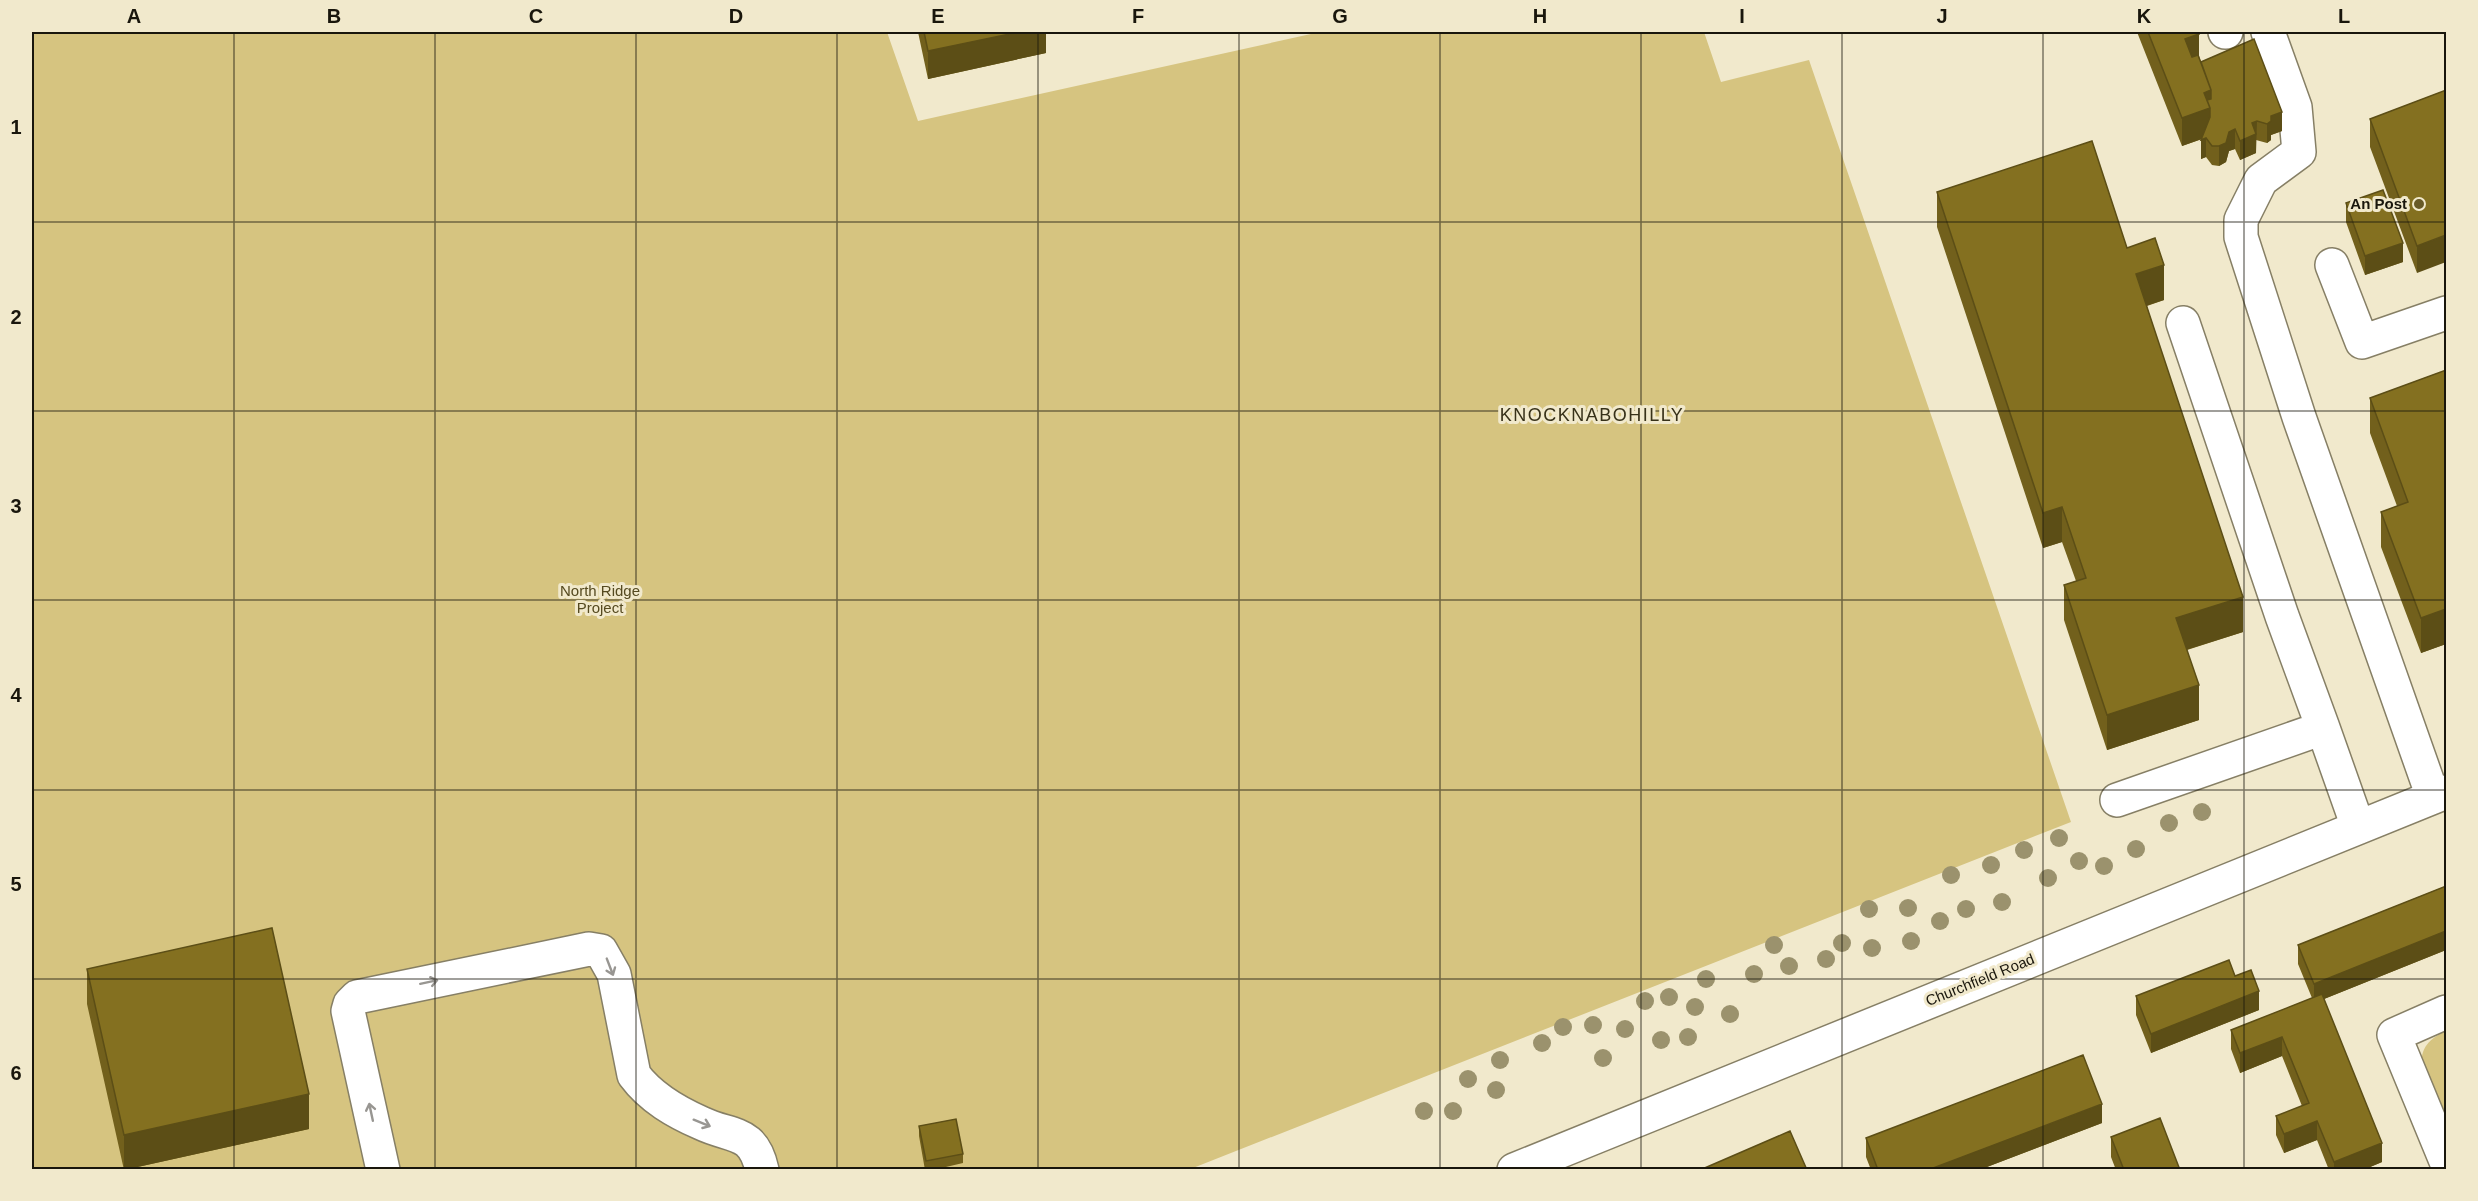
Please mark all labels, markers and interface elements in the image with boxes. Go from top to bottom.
text: A [127,5,141,27]
text: B [327,5,341,27]
text: C [529,5,543,27]
text: D [729,5,743,27]
text: E [931,5,945,27]
text: F [1132,5,1144,27]
text: G [1332,5,1348,27]
text: H [1533,5,1547,27]
text: I [1739,5,1745,27]
text: J [1936,5,1948,27]
text: K [2137,5,2152,27]
text: L [2338,5,2350,27]
text: 1 [10,116,22,138]
place label: An Post [2350,195,2407,212]
marker: An Post [2412,197,2426,211]
text: 2 [10,306,22,328]
district label: KNOCKNABOHILLY [1500,405,1684,425]
text: 3 [10,495,22,517]
park label: North Ridge Project [560,582,640,616]
text: 4 [10,684,22,706]
text: 5 [10,873,22,895]
street label: Churchfield Road [1923,950,2037,1009]
one-way arrow [606,958,617,976]
one-way arrow [419,976,439,987]
text: 6 [10,1062,22,1084]
one-way arrow [364,1103,376,1122]
one-way arrow [693,1118,711,1129]

